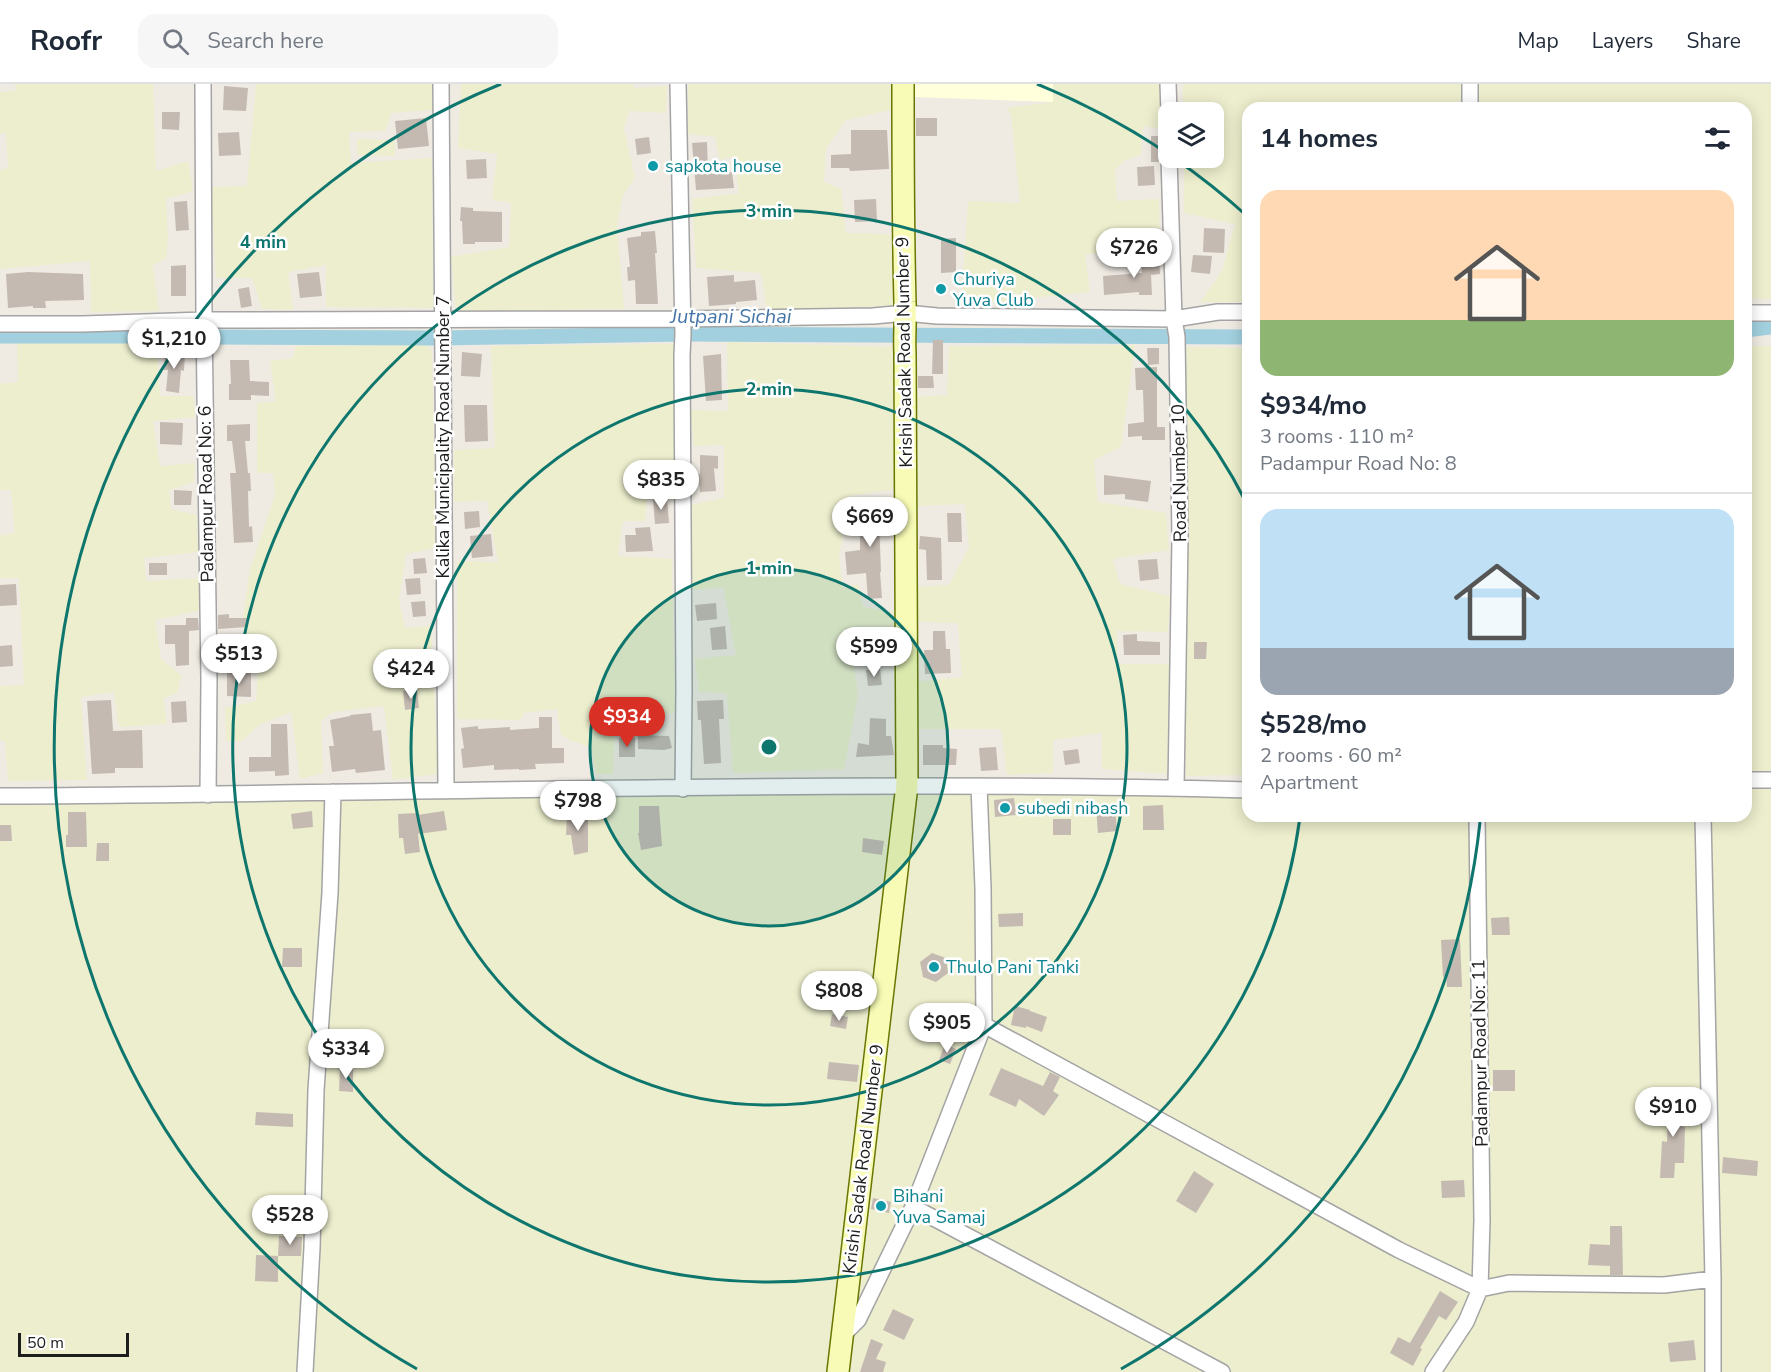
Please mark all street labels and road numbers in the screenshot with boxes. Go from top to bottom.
street label: Krishi Sadak Road Number 9 [890,236,918,468]
street label: Kalika Municipality Road Number 7 [431,296,455,578]
street label: Road Number 10 [1166,404,1192,542]
street label: Padampur Road No: 6 [192,405,220,583]
street label: Padampur Road No: 11 [1466,959,1494,1147]
street label: Krishi Sadak Road Number 9 [837,1043,889,1275]

